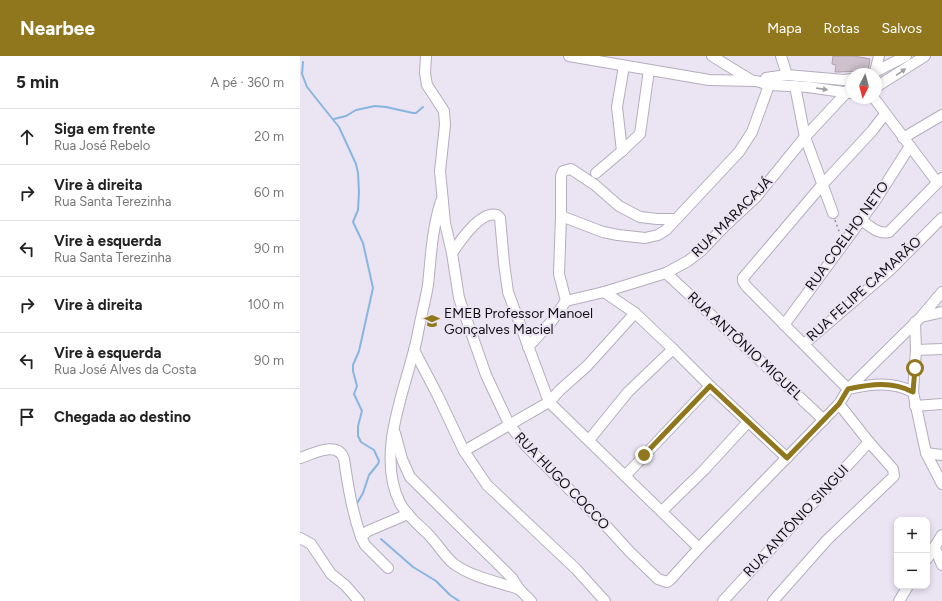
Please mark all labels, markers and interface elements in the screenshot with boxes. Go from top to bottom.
text: Nearbee [20,17,95,40]
text: Mapa [767,20,802,37]
text: Rotas [824,20,859,37]
text: Salvos [881,20,922,37]
north arrow [846,68,882,104]
one-way arrow [895,68,906,76]
text: 5 min [16,72,59,92]
text: A pé · 360 m [210,75,284,90]
one-way arrow [816,86,828,92]
text: Siga em frente [54,120,155,138]
icon: ahead [16,126,38,148]
text: 20 m [254,129,284,144]
text: Rua José Rebelo [54,138,150,153]
street label: RUA MARACAJÁ [688,173,776,261]
text: Vire à direita [54,176,143,194]
street label: RUA COELHO NETO [802,178,892,294]
icon: right [16,182,38,204]
text: 60 m [254,185,284,200]
text: Rua Santa Terezinha [54,194,171,209]
text: Vire à esquerda [54,232,161,250]
street label: RUA FELIPE CAMARÃO [803,233,925,345]
icon: left [16,238,38,260]
text: 90 m [254,241,284,256]
text: Rua Santa Terezinha [54,250,171,265]
street label: RUA ANTÔNIO MIGUEL [684,288,807,404]
icon: right [16,294,38,316]
text: Vire à direita [54,296,143,314]
text: 100 m [248,297,284,312]
place label: EMEB Professor Manoel Gonçalves Maciel [444,305,593,338]
school or university icon: EMEB Professor Manoel Gonçalves Maciel [423,312,441,330]
text: Vire à esquerda [54,344,161,362]
icon: left [16,350,38,372]
text: 90 m [254,353,284,368]
route start [906,359,924,377]
text: Rua José Alves da Costa [54,362,196,377]
icon: arrive [16,406,38,428]
text: Chegada ao destino [54,408,191,426]
street label: RUA HUGO COCCO [511,429,613,533]
route end [635,446,653,464]
street label: RUA ANTÔNIO SINGUI [740,461,852,581]
map controls [894,517,930,589]
button: + [894,517,930,553]
button: − [894,553,930,589]

